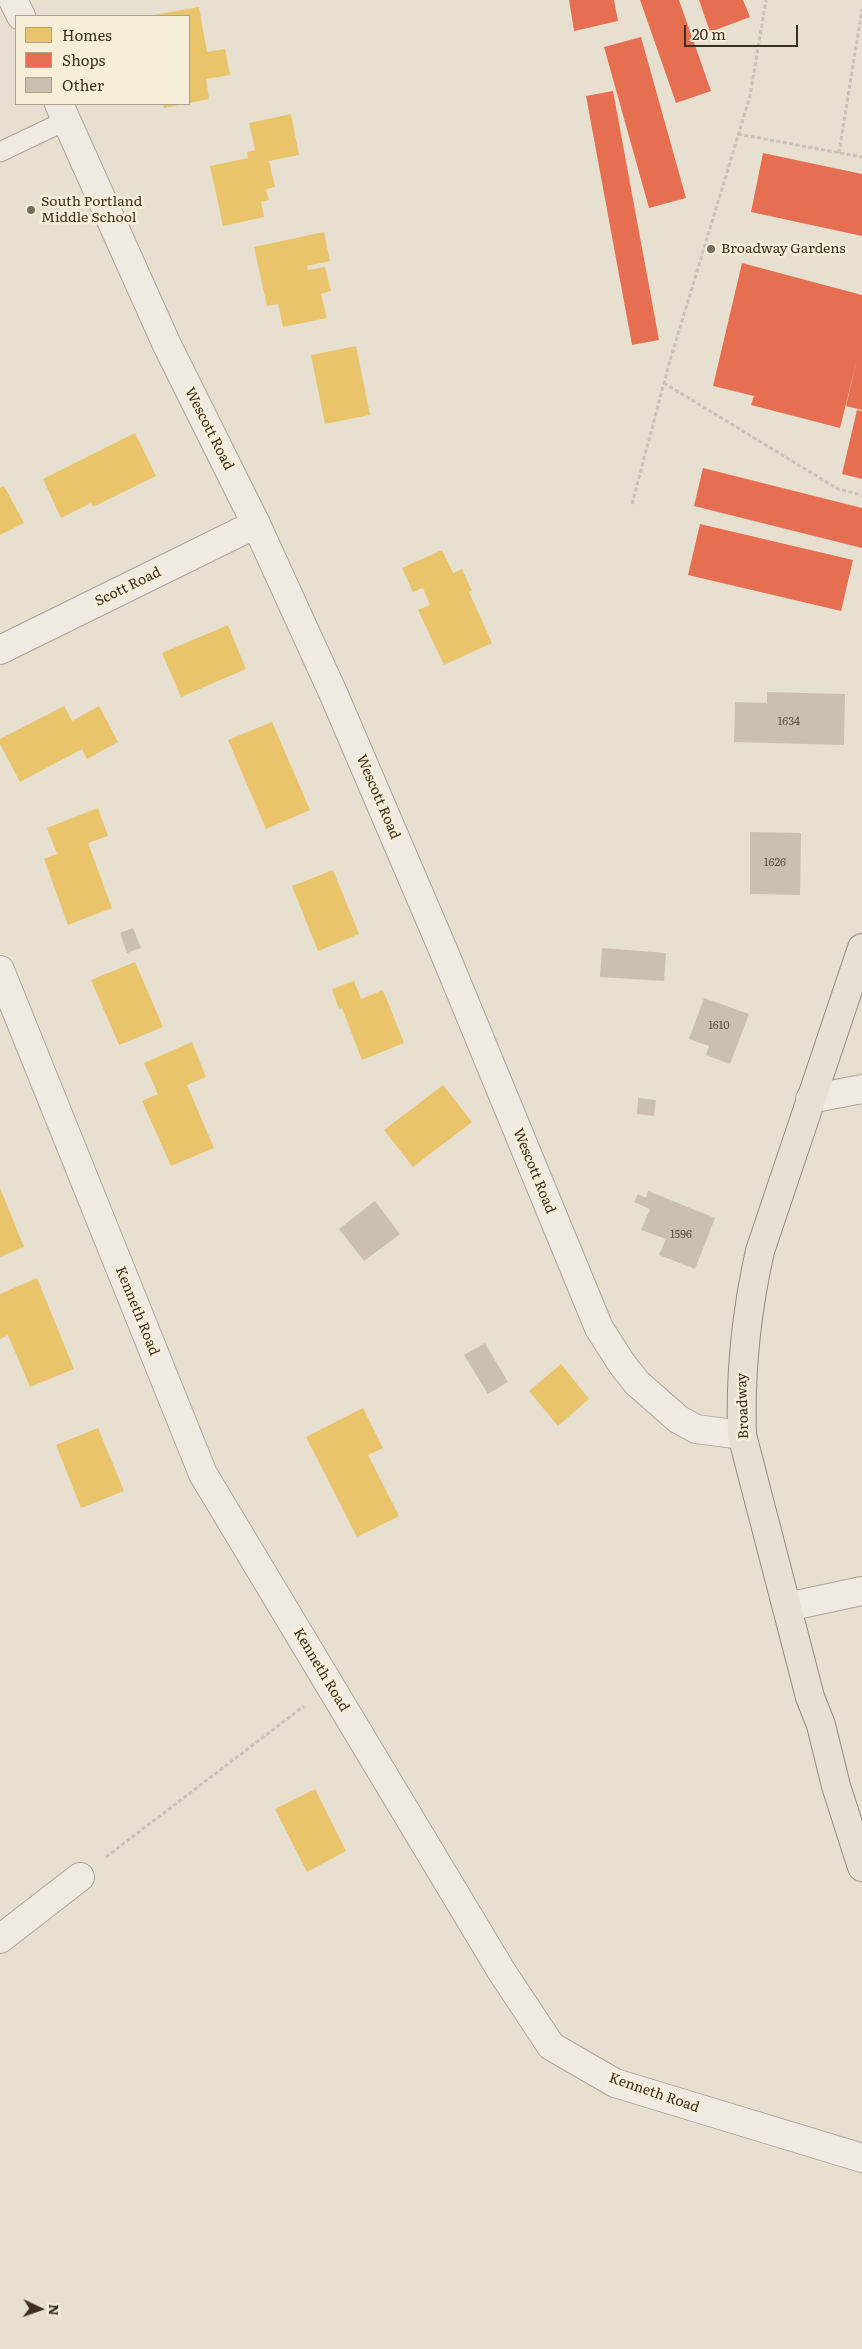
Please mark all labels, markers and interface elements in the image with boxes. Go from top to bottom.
legend [15,15,190,105]
scale bar [687,15,801,47]
text: 20 m [692,22,726,45]
text: Homes [62,23,112,46]
text: Shops [62,48,105,71]
text: Other [62,73,104,96]
place label: South Portland Middle School [41,194,142,226]
marker: South Portland Middle School [25,204,37,216]
place label: Broadway Gardens [721,241,846,257]
marker: Broadway Gardens [705,243,717,255]
street label: Wescott Road [181,385,237,473]
street label: Scott Road [92,564,164,610]
house number: 1634 [778,715,800,729]
street label: Wescott Road [353,752,403,842]
house number: 1626 [764,856,786,870]
house number: 1610 [708,1019,730,1033]
street label: Wescott Road [509,1126,559,1216]
house number: 1596 [670,1228,692,1242]
street label: Kenneth Road [112,1264,162,1358]
street label: Broadway [733,1372,753,1440]
street label: Kenneth Road [289,1625,353,1715]
street label: Kenneth Road [607,2070,701,2116]
north arrow [15,2284,65,2334]
text: N [45,2303,65,2316]

